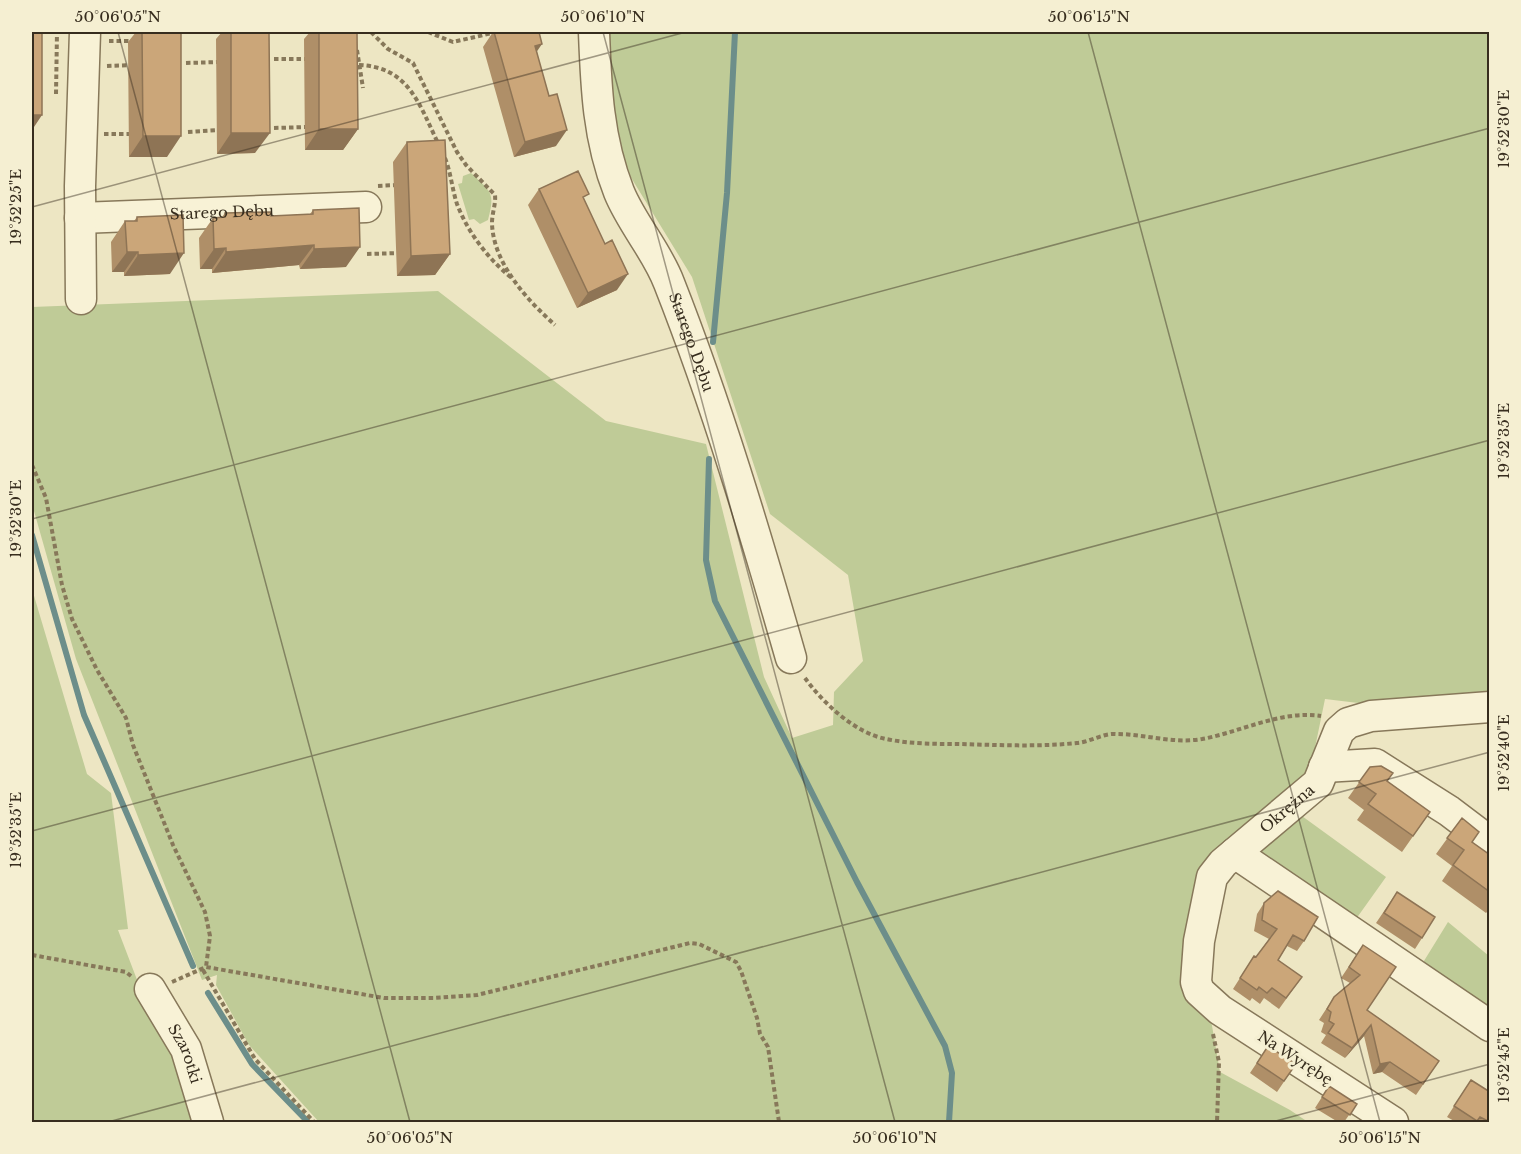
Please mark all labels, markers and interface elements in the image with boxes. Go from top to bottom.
text: 50°06'05"N [75,7,161,26]
text: 50°06'10"N [561,7,645,26]
text: 50°06'15"N [1048,7,1130,26]
text: 19°52'30"E [1494,90,1513,168]
text: 19°52'25"E [6,169,25,245]
street label: Starego Dębu [170,201,274,224]
street label: Starego Dębu [665,290,718,394]
text: 19°52'35"E [1494,403,1513,479]
text: 19°52'30"E [6,480,25,558]
text: 19°52'40"E [1494,714,1513,792]
street label: Okrężna [1256,780,1319,837]
text: 19°52'35"E [6,792,25,868]
street label: Szarotki [164,1020,206,1086]
street label: Na Wyrębę [1254,1026,1336,1089]
text: 19°52'45"E [1494,1027,1513,1103]
text: 50°06'05"N [367,1128,453,1147]
text: 50°06'10"N [853,1128,937,1147]
text: 50°06'15"N [1339,1128,1421,1147]

